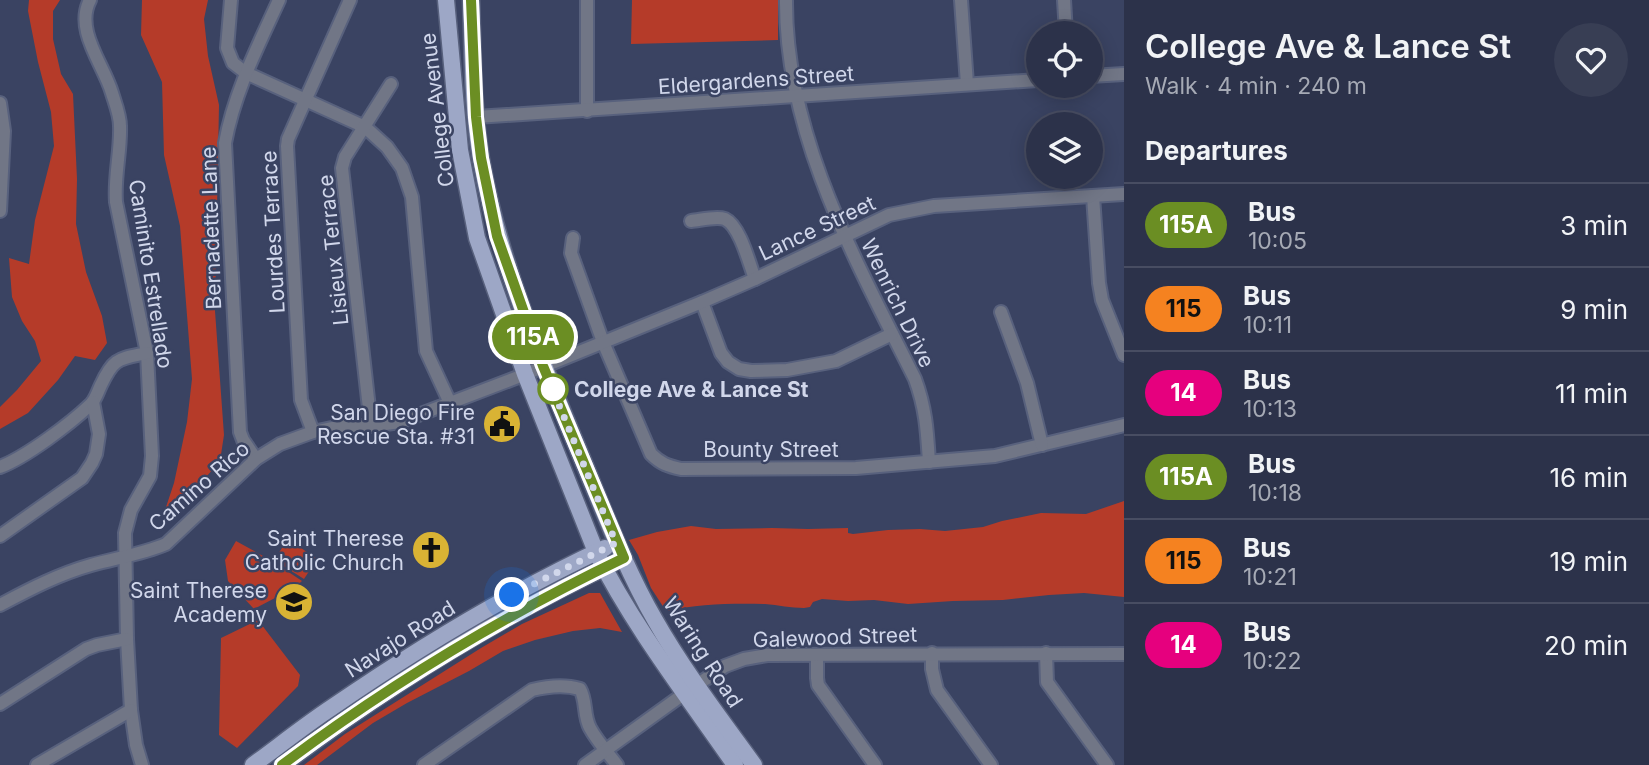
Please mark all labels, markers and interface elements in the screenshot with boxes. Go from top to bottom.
map controls [1026,21,1103,189]
button: locate [1026,21,1103,98]
button: heart [1554,23,1628,97]
text: College Ave & Lance St [1145,26,1511,66]
street label: College Avenue [415,31,459,189]
street label: Eldergardens Street [657,61,855,99]
text: Walk · 4 min · 240 m [1145,72,1367,100]
button: layers [1026,112,1103,189]
text: Departures [1145,135,1288,166]
street label: Bernadette Lane [196,146,226,310]
street label: Lourdes Terrace [256,150,290,314]
street label: Lisieux Terrace [313,173,353,327]
street label: Caminito Estrellado [124,178,178,370]
street label: Lance Street [755,190,879,266]
text: Bus [1248,196,1296,227]
text: 115A [1159,210,1213,239]
text: 3 min [1560,210,1628,241]
text: 10:05 [1248,227,1307,255]
street label: Wenrich Drive [856,235,940,371]
text: Bus [1243,280,1291,311]
text: 115 [1165,294,1202,323]
text: 9 min [1560,294,1628,325]
text: 10:11 [1243,311,1292,339]
line badge: 115A [484,314,582,360]
text: 115A [506,322,560,351]
text: Bus [1243,364,1291,395]
marker: College Ave & Lance St [538,374,568,404]
place label: College Ave & Lance St [574,377,809,402]
text: 14 [1170,378,1197,407]
text: 11 min [1555,378,1628,409]
text: 10:13 [1243,395,1297,423]
place label: San Diego Fire Rescue Sta. #31 [317,400,475,449]
public building icon: San Diego Fire Rescue Sta. #31 [481,403,523,445]
street label: Camino Rico [144,436,254,536]
street label: Bounty Street [703,437,839,462]
text: Bus [1248,448,1296,479]
text: 115A [1159,462,1213,491]
text: 16 min [1550,462,1628,493]
text: 10:18 [1248,479,1302,507]
place label: Saint Therese Catholic Church [245,526,404,575]
church icon: Saint Therese Catholic Church [410,529,452,571]
text: Bus [1243,532,1291,563]
text: 115 [1165,546,1202,575]
text: 19 min [1550,546,1628,577]
text: 10:21 [1243,563,1297,591]
your location [494,577,529,612]
place label: Saint Therese Academy [130,578,267,627]
school or university icon: Saint Therese Academy [273,581,315,623]
street label: Waring Road [658,592,748,712]
street label: Navajo Road [340,595,460,683]
text: Bus [1243,616,1291,647]
street label: Galewood Street [752,622,918,652]
text: 14 [1170,630,1197,659]
text: 20 min [1544,630,1628,661]
text: 10:22 [1243,647,1302,675]

